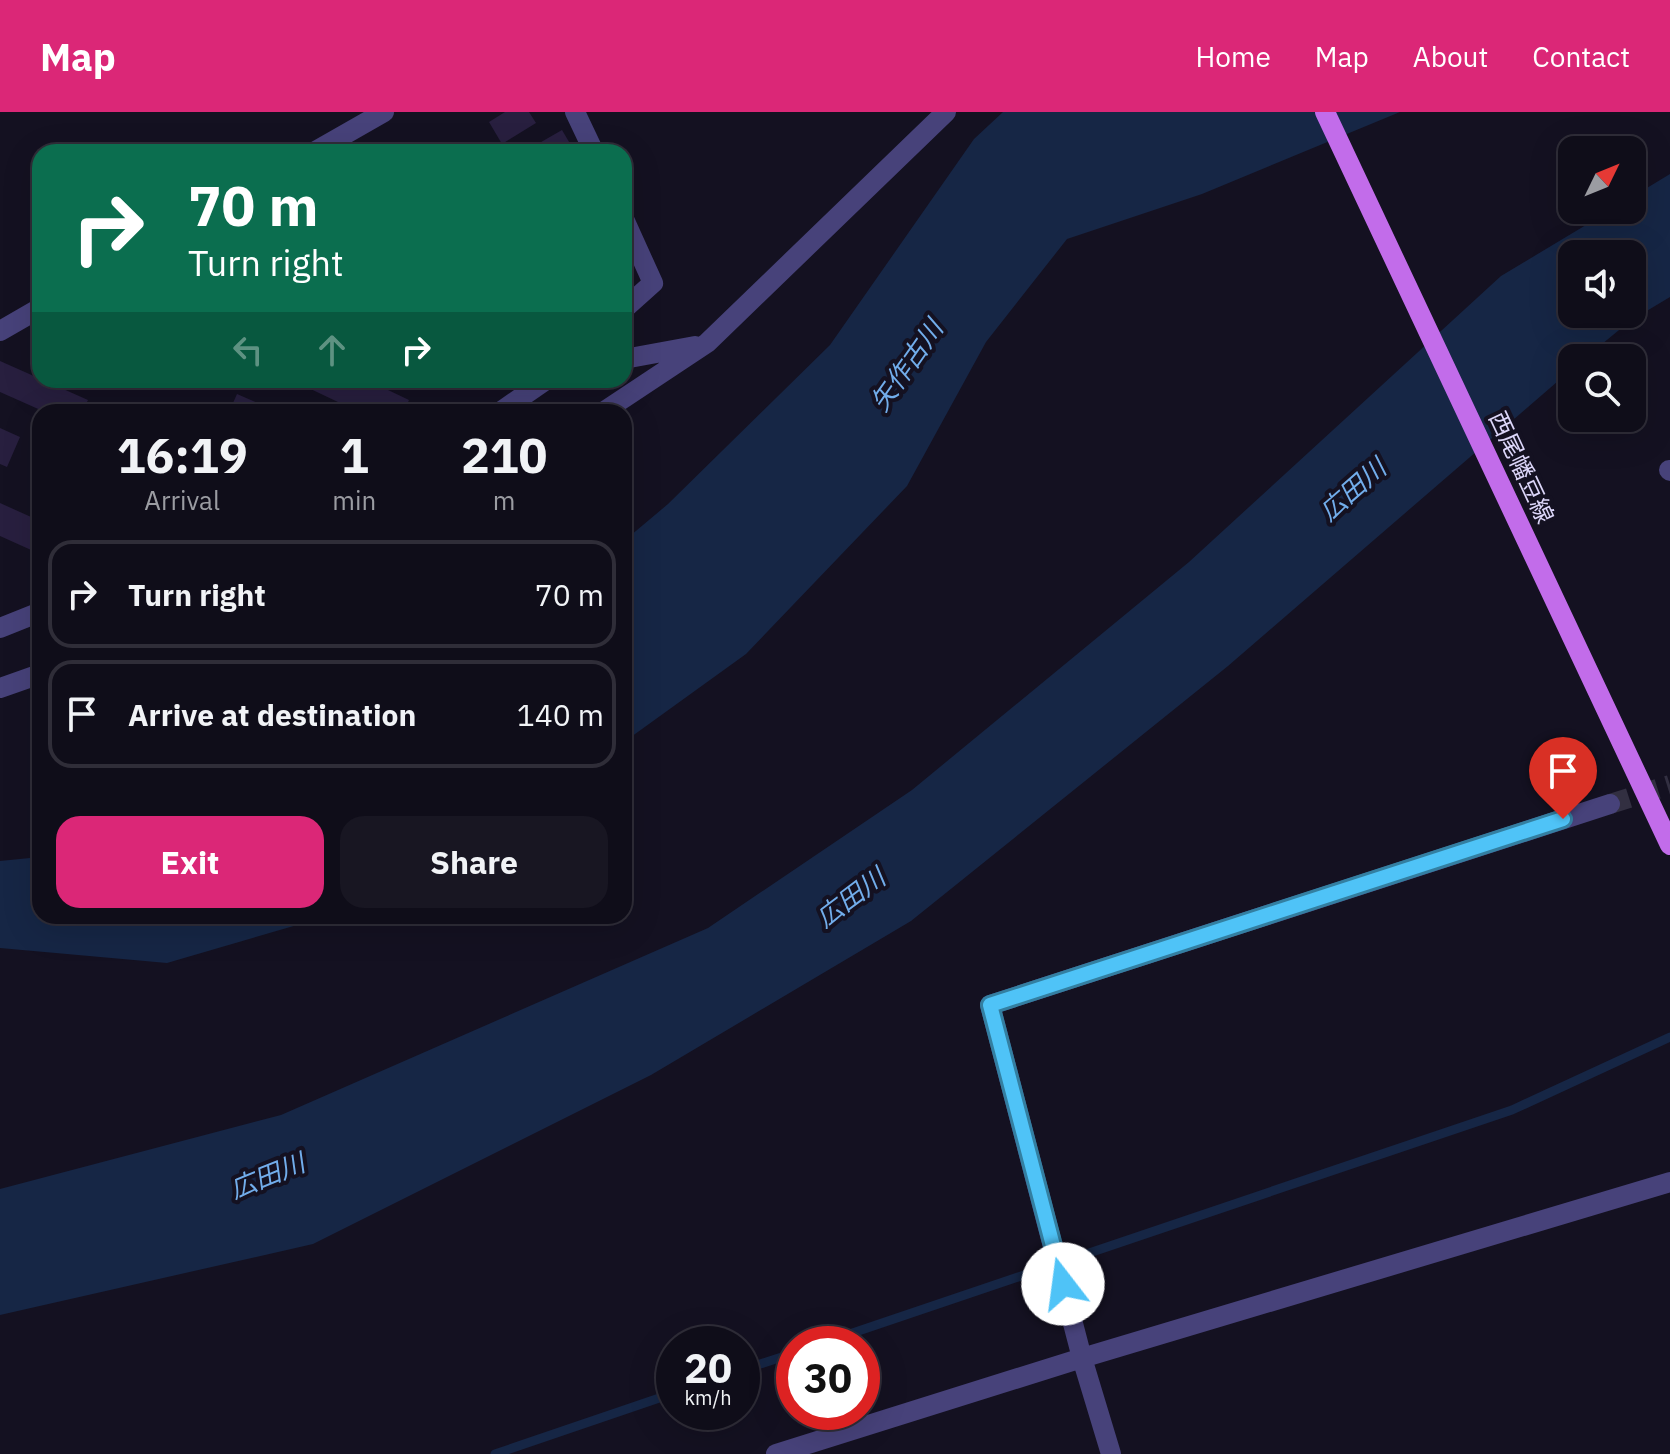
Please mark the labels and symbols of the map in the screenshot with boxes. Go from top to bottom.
north arrow [1558,136,1646,224]
water label: 矢作古川 [862,310,951,417]
street label: 西尾幡豆線 [1482,406,1562,528]
water label: 広田川 [1311,449,1395,527]
pin [1529,737,1597,819]
water label: 広田川 [809,858,894,934]
water label: 広田川 [224,1144,312,1205]
position arrow [1021,1242,1105,1326]
speed limit sign: 30 [776,1326,880,1430]

